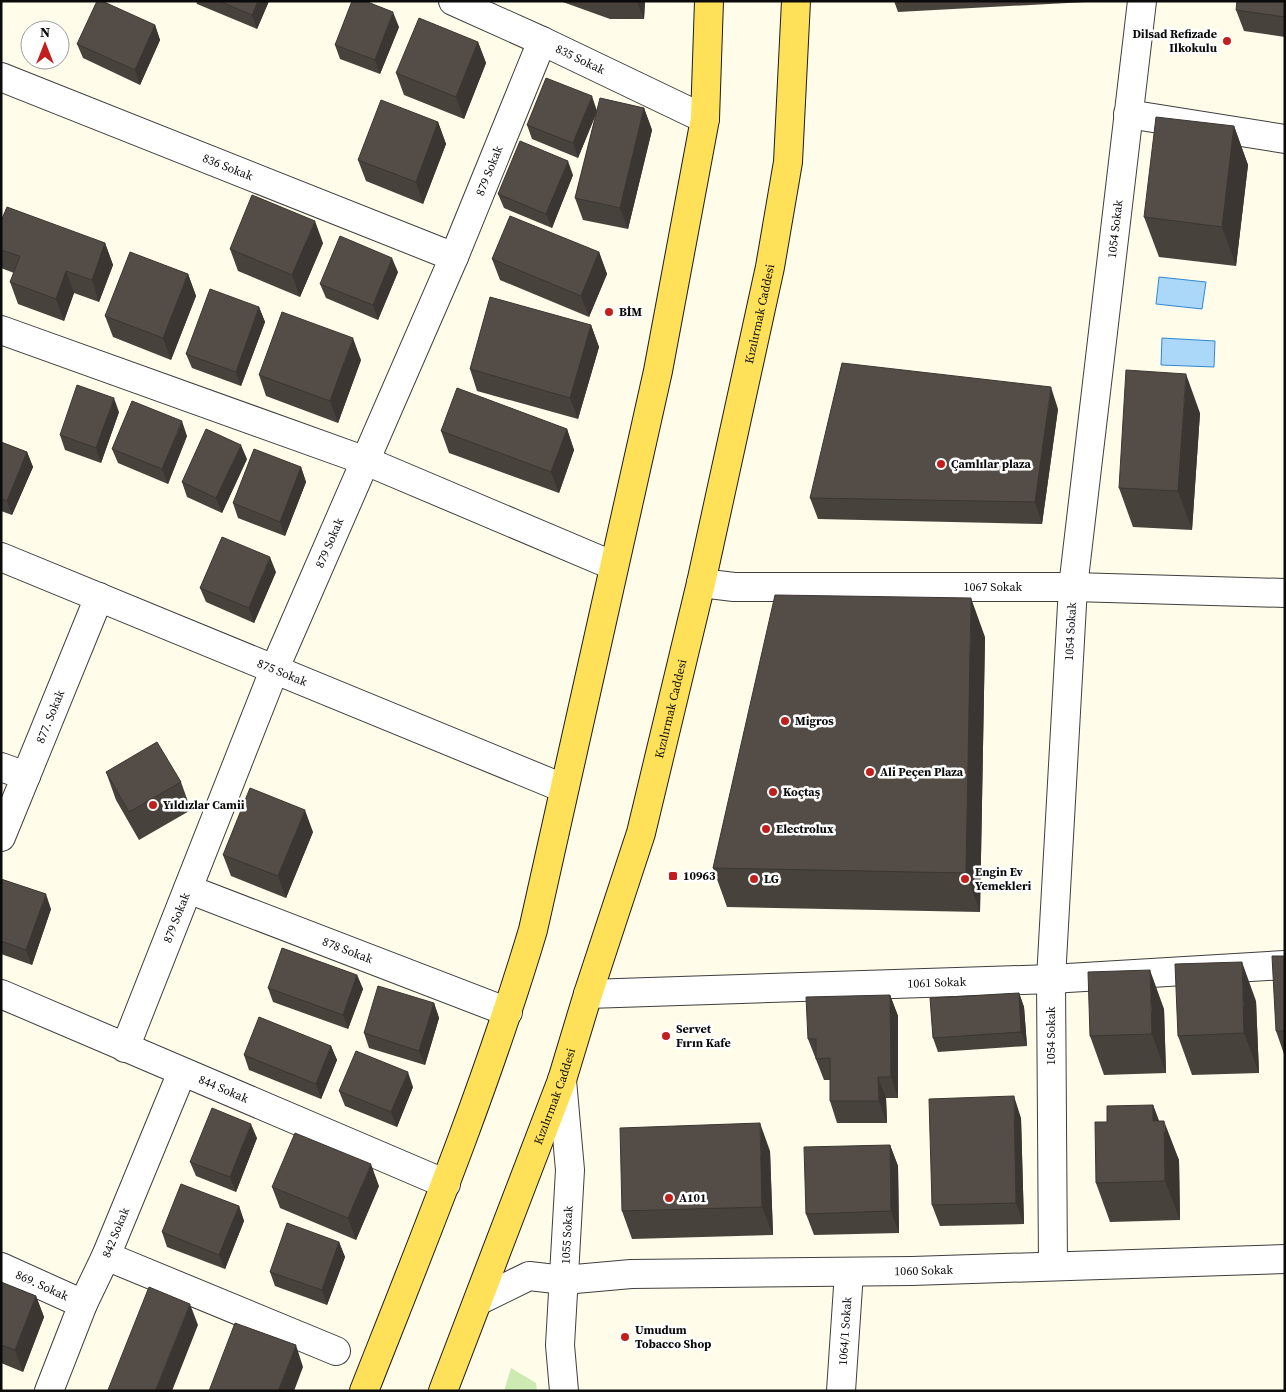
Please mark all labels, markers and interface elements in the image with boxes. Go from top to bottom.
north arrow [20,20,70,70]
text: N [40,22,50,42]
place label: Dilsad Refizade Ilkokulu [1132,26,1218,56]
marker: Dilsad Refizade Ilkokulu [1221,35,1233,47]
street label: 835 Sokak [553,41,608,78]
street label: 879 Sokak [472,143,507,198]
street label: 836 Sokak [200,150,256,184]
street label: 1054 Sokak [1104,199,1127,259]
street label: Kızılırmak Caddesi [741,262,778,365]
place label: BİM [619,304,642,320]
marker: BİM [603,306,615,318]
place label: Çamlılar plaza [951,456,1032,472]
marker: Çamlılar plaza [935,458,947,470]
street label: 879 Sokak [312,515,348,570]
street label: 1067 Sokak [963,579,1023,595]
street label: 1054 Sokak [1061,601,1080,661]
street label: 875 Sokak [255,655,310,690]
street label: Kızılırmak Caddesi [651,657,691,760]
street label: 877. Sokak [32,687,68,746]
place label: Migros [795,713,834,729]
marker: Migros [779,715,791,727]
place label: Ali Peçen Plaza [880,764,964,780]
marker: Ali Peçen Plaza [864,766,876,778]
place label: Koçtaş [783,784,821,800]
marker: Koçtaş [767,786,779,798]
place label: Yıldızlar Camii [163,797,245,813]
marker: Yıldızlar Camii [147,799,159,811]
place label: Electrolux [776,821,834,837]
marker: Electrolux [760,823,772,835]
place label: Engin Ev Yemekleri [975,864,1032,894]
place label: 10963 [683,868,716,884]
marker: 10963 [667,870,679,882]
place label: LG [764,871,779,887]
marker: LG [748,873,760,885]
marker: Engin Ev Yemekleri [959,873,971,885]
street label: 879 Sokak [159,890,194,945]
street label: 878 Sokak [320,933,375,967]
street label: 1061 Sokak [907,974,967,992]
street label: 1054 Sokak [1043,1006,1059,1065]
place label: Servet Fırın Kafe [676,1021,731,1051]
marker: Servet Fırın Kafe [660,1030,672,1042]
street label: Kızılırmak Caddesi [530,1046,579,1147]
street label: 844 Sokak [196,1071,251,1107]
place label: A101 [679,1190,707,1206]
marker: A101 [663,1192,675,1204]
street label: 842 Sokak [98,1205,133,1260]
street label: 1055 Sokak [557,1205,577,1265]
street label: 1060 Sokak [894,1262,954,1279]
street label: 869. Sokak [13,1267,71,1305]
street label: 1064/1 Sokak [835,1296,855,1366]
place label: Umudum Tobacco Shop [635,1322,711,1352]
marker: Umudum Tobacco Shop [619,1331,631,1343]

